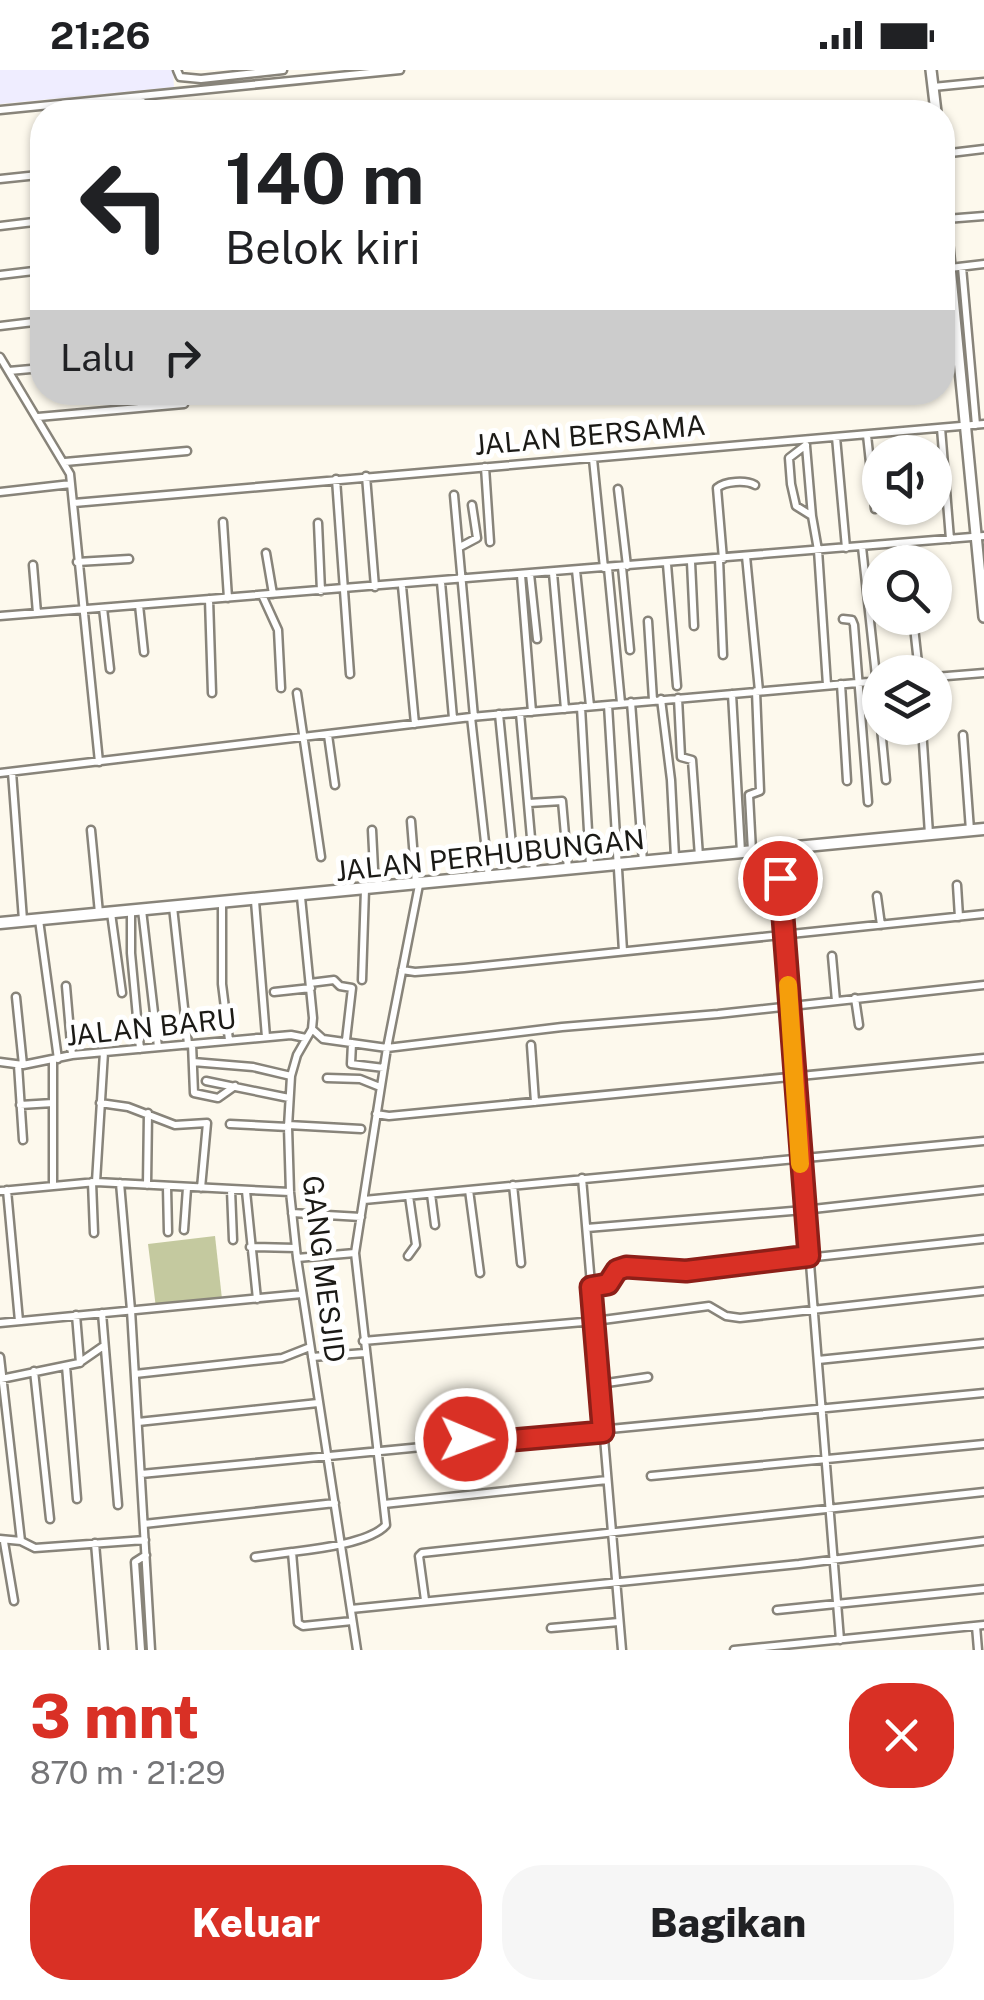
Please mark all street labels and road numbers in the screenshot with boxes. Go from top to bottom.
street label: JALAN BERSAMA [473,408,707,461]
street label: JALAN PERHUBUNGAN [334,822,646,887]
street label: JALAN BARU [64,1001,238,1052]
street label: GANG MESJID [297,1174,352,1364]

